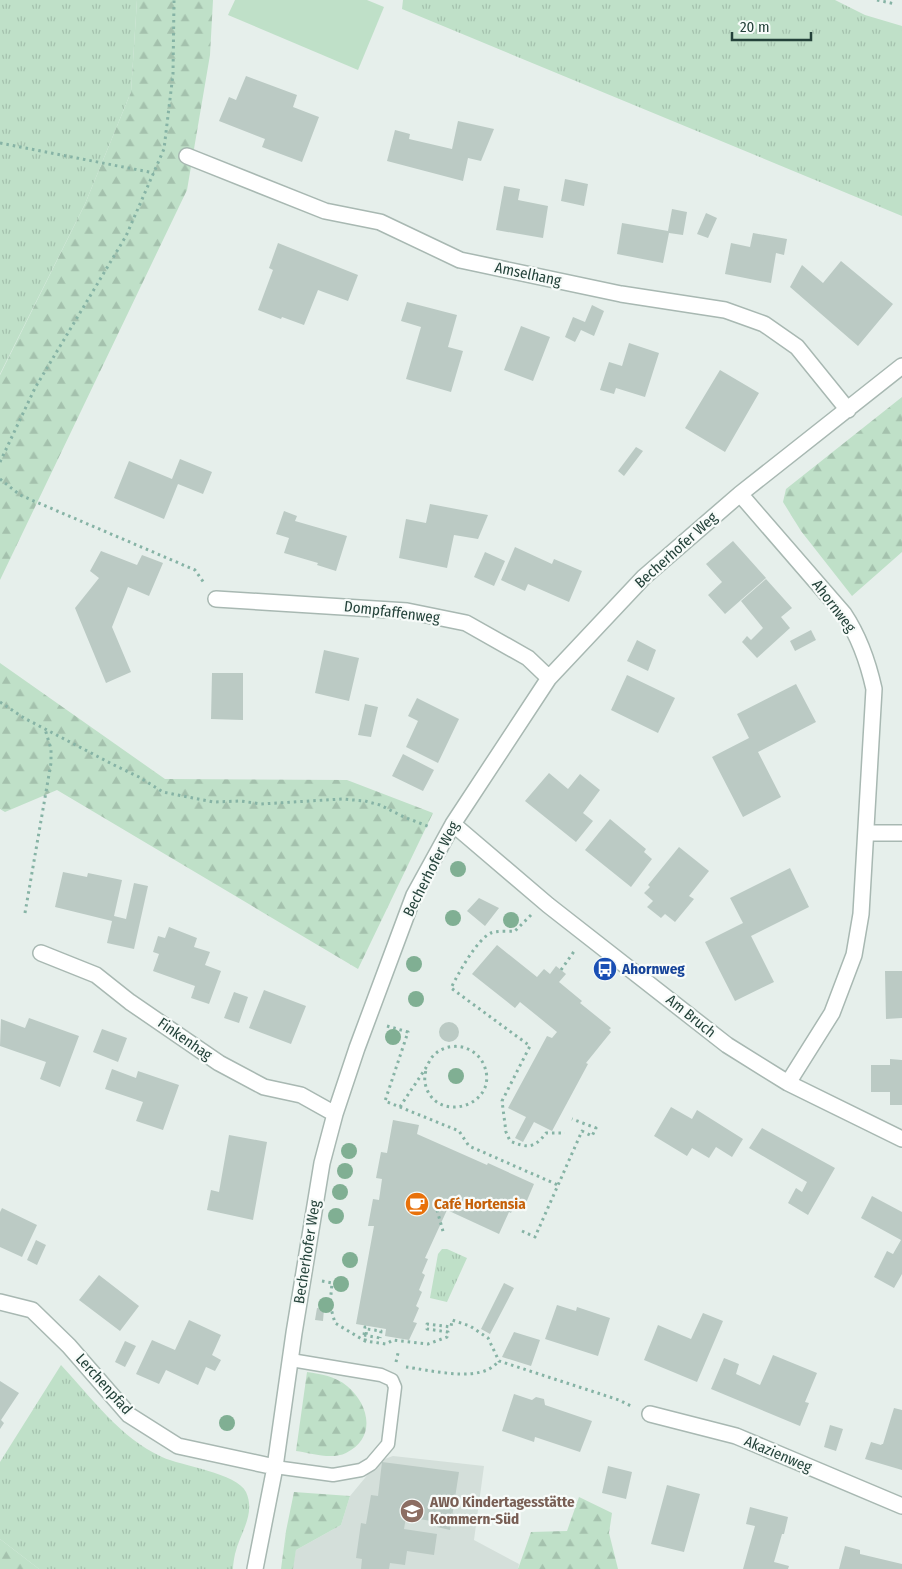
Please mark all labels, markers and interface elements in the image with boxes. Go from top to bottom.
scale bar [732,10,811,42]
text: 20 m [740,18,770,36]
street label: Amselhang [493,258,563,290]
street label: Becherhofer Weg [631,508,721,592]
street label: Ahornweg [808,576,860,636]
street label: Dompfaffenweg [343,597,441,627]
street label: Becherhofer Weg [399,818,463,920]
bus stop icon: Ahornweg [592,956,618,982]
place label: Ahornweg [621,960,685,978]
street label: Am Bruch [663,991,719,1041]
street label: Finkenhag [154,1014,216,1064]
cafe icon: Café Hortensia [404,1191,430,1217]
place label: Café Hortensia [434,1195,526,1213]
street label: Becherhofer Weg [290,1199,324,1305]
street label: Lerchenpfad [72,1350,136,1418]
street label: Akazienweg [742,1432,814,1476]
place label: AWO Kindertagesstätte Kommern-Süd [429,1493,575,1528]
school or university icon: AWO Kindertagesstätte Kommern-Süd [399,1498,425,1524]

